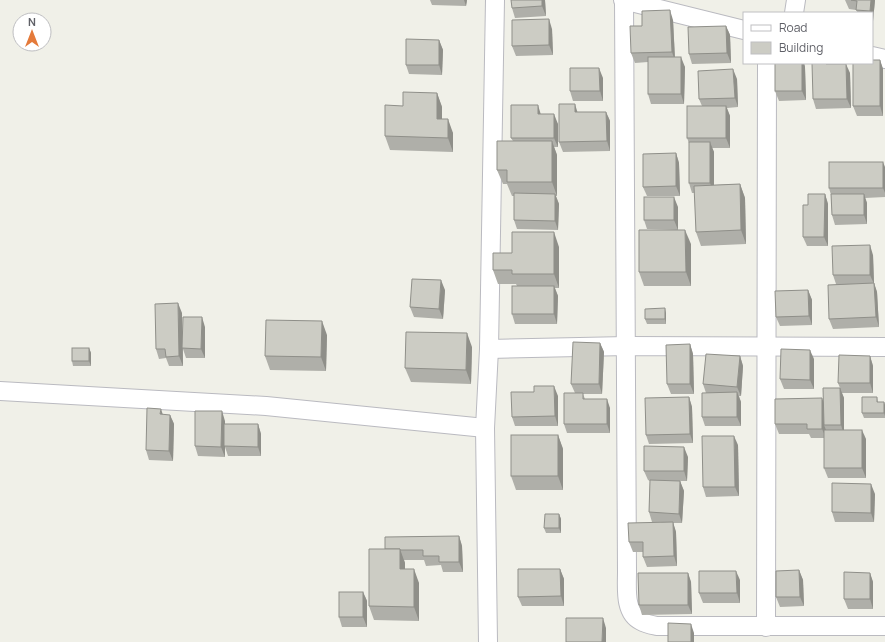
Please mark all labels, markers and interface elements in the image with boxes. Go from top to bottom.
north arrow [12,12,52,52]
legend [743,12,873,64]
text: N [28,14,36,29]
text: Road [779,19,807,36]
text: Building [779,39,823,56]

